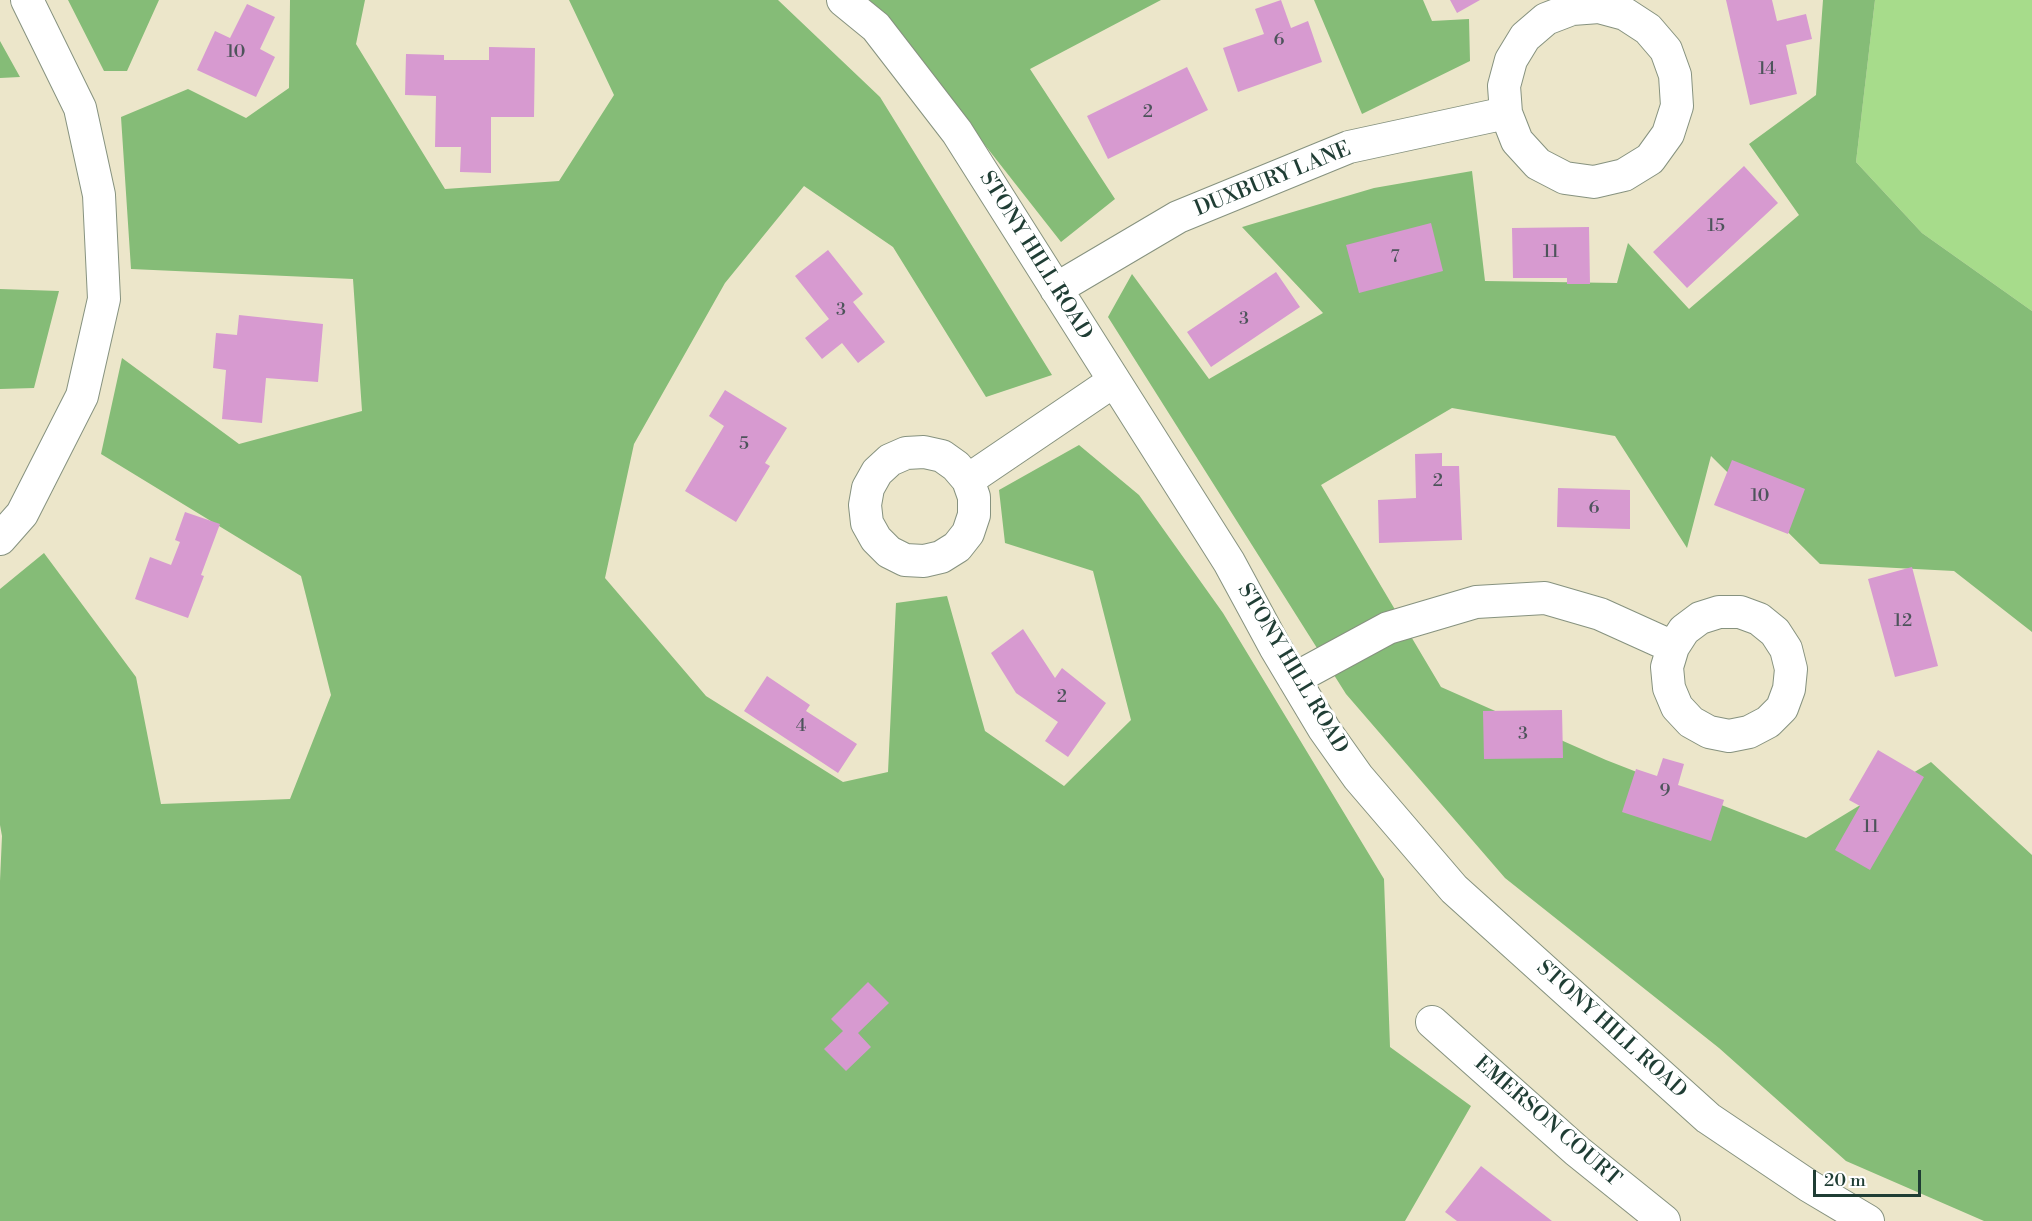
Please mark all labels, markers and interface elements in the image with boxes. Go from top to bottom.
house number: 6 [1274,30,1284,52]
house number: 10 [226,42,246,64]
house number: 14 [1758,59,1776,81]
house number: 2 [1143,102,1153,124]
street label: DUXBURY LANE [1191,137,1355,223]
street label: STONY HILL ROAD [973,167,1097,345]
house number: 15 [1707,216,1725,238]
house number: 11 [1543,242,1559,264]
house number: 7 [1390,247,1400,269]
house number: 3 [836,300,846,322]
house number: 3 [1239,309,1249,331]
house number: 5 [739,434,749,456]
house number: 2 [1433,471,1443,493]
house number: 10 [1750,486,1770,508]
house number: 6 [1589,498,1599,520]
street label: STONY HILL ROAD [1231,579,1353,759]
house number: 12 [1894,611,1912,633]
house number: 2 [1057,687,1067,709]
house number: 4 [796,716,806,738]
house number: 3 [1518,724,1528,746]
house number: 9 [1660,781,1670,803]
house number: 11 [1863,817,1879,839]
street label: STONY HILL ROAD [1531,956,1691,1104]
street label: EMERSON COURT [1469,1052,1625,1192]
scale bar [1816,1158,1924,1196]
text: 20 m [1824,1169,1866,1192]

